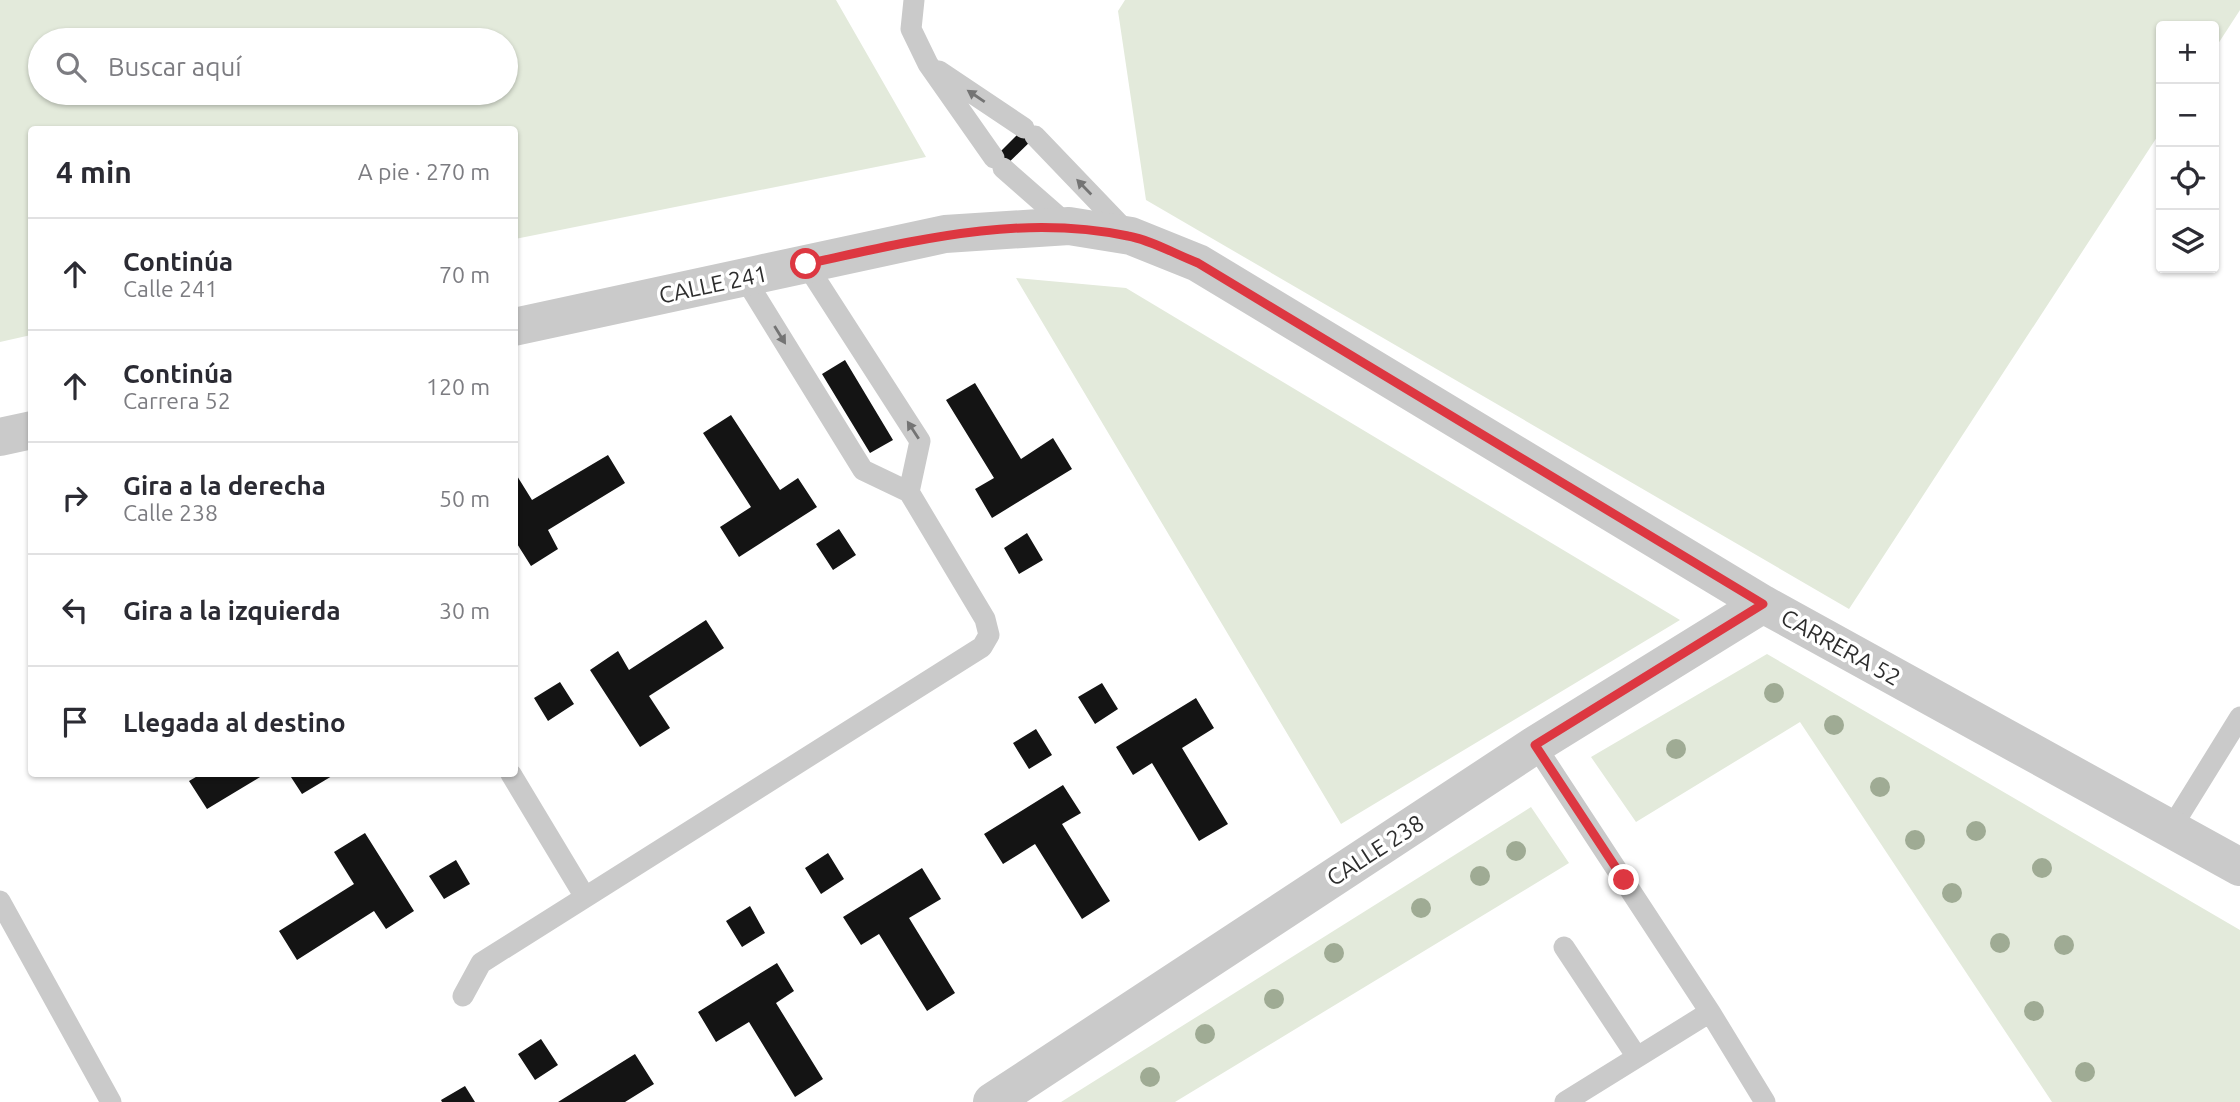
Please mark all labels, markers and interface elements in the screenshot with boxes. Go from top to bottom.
map controls [2156,21,2219,273]
button: + [2156,21,2219,84]
search box [28,28,518,105]
icon: search [52,48,90,86]
text: Buscar aquí [108,52,242,81]
button: − [2156,84,2219,147]
one-way arrow [967,90,986,103]
button: locate [2156,147,2219,210]
text: 4 min [56,155,132,189]
text: A pie · 270 m [358,159,490,184]
one-way arrow [1076,179,1092,196]
button: layers [2156,210,2219,273]
text: Continúa [123,247,233,276]
route start [790,248,821,279]
icon: ahead [56,255,94,293]
street label: CALLE 241 [657,260,769,308]
text: 70 m [439,262,490,287]
text: Calle 241 [123,276,218,301]
one-way arrow [773,326,786,345]
text: Continúa [123,359,233,388]
icon: ahead [56,367,94,405]
text: 120 m [426,374,490,399]
text: Carrera 52 [123,388,231,413]
one-way arrow [906,421,919,440]
text: Gira a la derecha [123,471,326,500]
icon: right [56,479,94,517]
text: 50 m [439,486,490,511]
text: Calle 238 [123,500,218,525]
icon: left [56,591,94,629]
text: Gira a la izquierda [123,596,341,625]
text: 30 m [439,598,490,623]
street label: CARRERA 52 [1777,604,1905,690]
icon: arrive [56,703,94,741]
text: Llegada al destino [123,708,346,737]
street label: CALLE 238 [1322,810,1428,890]
route end [1608,864,1639,895]

